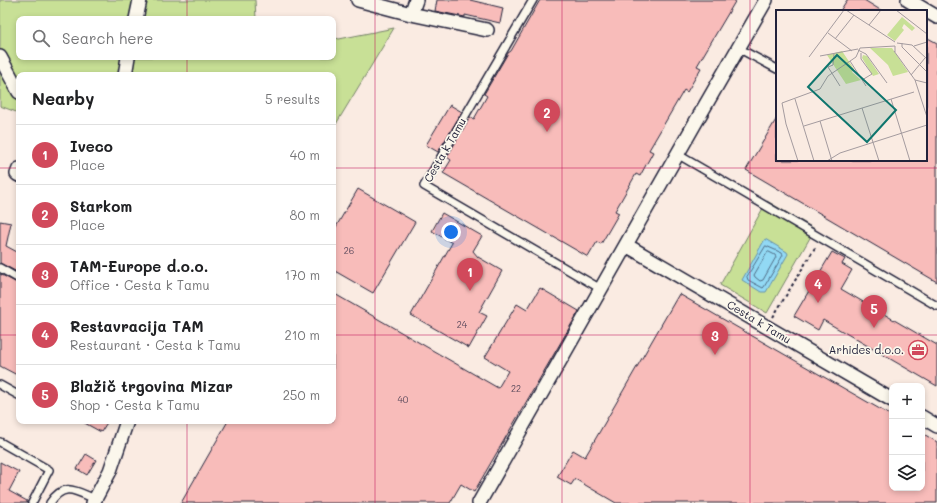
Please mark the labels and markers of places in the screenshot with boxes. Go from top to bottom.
pin: 2 [534,99,560,132]
pin: 1 [457,258,483,291]
pin: 4 [805,270,831,303]
pin: 5 [861,295,887,328]
pin: 3 [702,322,728,355]
office icon: Arhides d.o.o. [907,339,929,361]
place label: Arhides d.o.o. [829,342,904,357]

